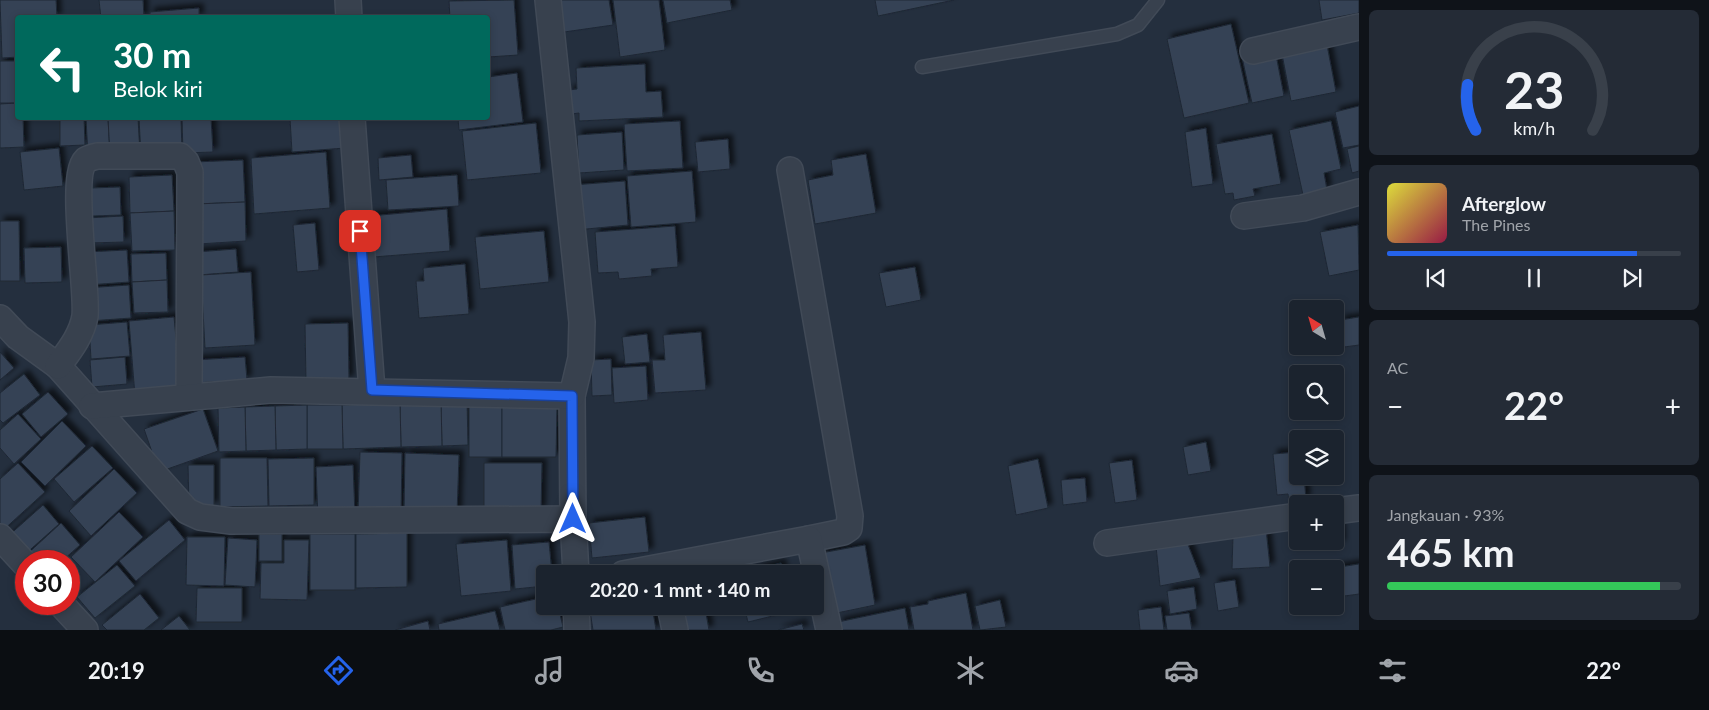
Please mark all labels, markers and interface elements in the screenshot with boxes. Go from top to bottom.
text: 30 m [113,33,191,75]
icon: left [30,35,95,100]
text: 23 [1504,58,1564,120]
text: Belok kiri [113,75,203,102]
text: km/h [1513,117,1555,139]
text: Afterglow [1462,192,1546,215]
pin [339,210,381,252]
text: The Pines [1462,215,1531,234]
icon: arrive [346,217,374,245]
icon: previous [1422,264,1450,292]
icon: pause [1520,264,1548,292]
icon: next [1618,264,1646,292]
north arrow [1289,300,1344,355]
map controls [1289,300,1344,615]
text: AC [1387,358,1408,377]
button: search [1289,365,1344,420]
text: 22° [1504,382,1564,428]
text: − [1387,389,1403,423]
text: + [1665,389,1681,423]
button: layers [1289,430,1344,485]
position arrow [546,492,598,544]
button: + [1289,495,1344,550]
text: Jangkauan · 93% [1387,505,1504,524]
text: 465 km [1387,529,1515,575]
speed limit sign: 30 [15,550,80,615]
button: − [1289,560,1344,615]
text: 20:20 · 1 mnt · 140 m [590,578,770,601]
icon: directions [321,653,356,688]
icon: music [532,653,567,688]
icon: phone [743,653,778,688]
icon: climate [953,653,988,688]
icon: car [1164,653,1199,688]
icon: filters [1375,653,1410,688]
text: 20:19 [88,657,145,684]
text: 22° [1586,657,1621,684]

